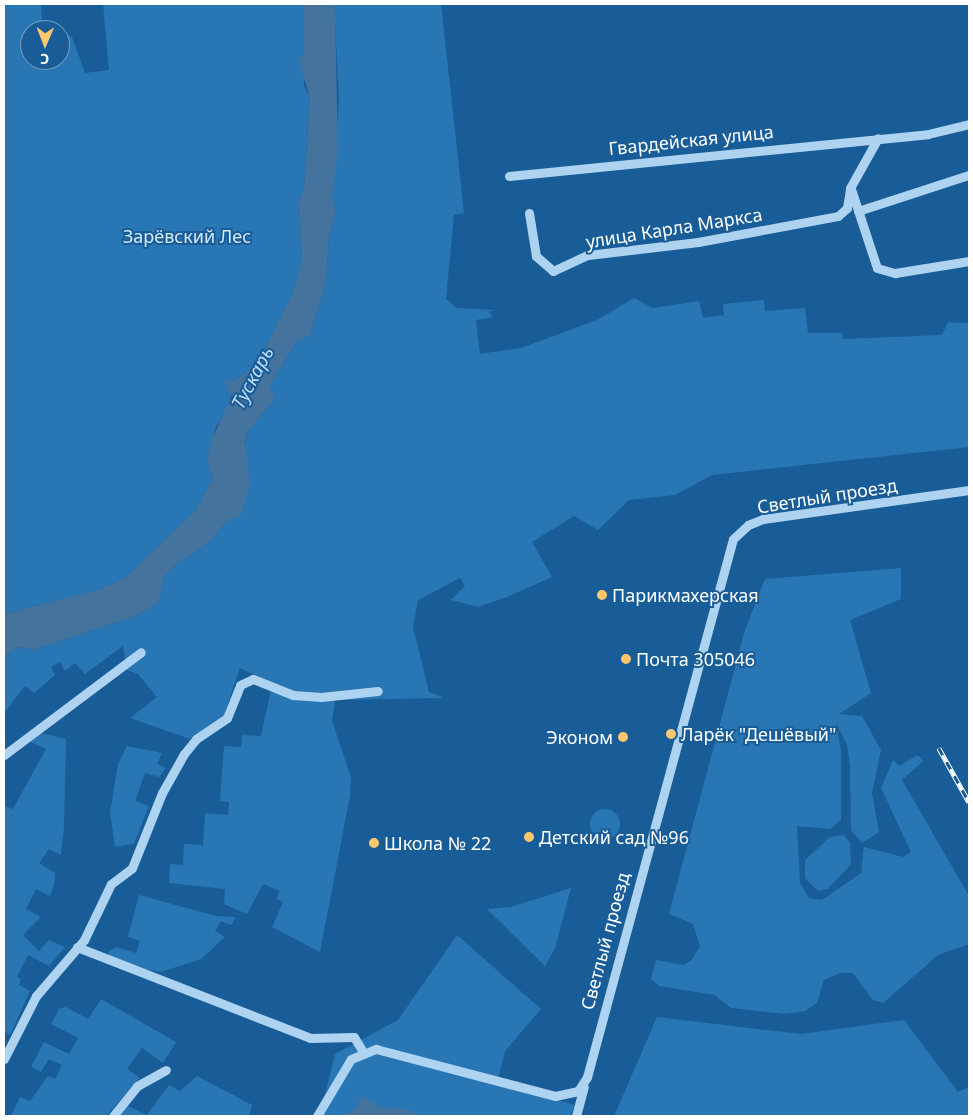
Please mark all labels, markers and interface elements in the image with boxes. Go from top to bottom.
north arrow [20,20,70,70]
text: С [40,50,49,69]
street label: Гвардейская улица [607,121,775,159]
street label: улица Карла Маркса [584,203,764,253]
park label: Зарёвский Лес [123,225,251,247]
water label: Тускарь [227,343,279,413]
street label: Светлый проезд [755,474,899,518]
place label: Парикмахерская [612,584,759,606]
marker: Парикмахерская [596,589,608,601]
place label: Почта 305046 [636,648,755,670]
marker: Почта 305046 [620,653,632,665]
place label: Ларёк "Дешёвый" [681,723,836,745]
place label: Эконом [546,726,613,748]
marker: Ларёк "Дешёвый" [665,728,677,740]
marker: Эконом [617,731,629,743]
place label: Детский сад №96 [539,826,689,848]
marker: Детский сад №96 [523,831,535,843]
place label: Школа № 22 [384,832,491,854]
marker: Школа № 22 [368,837,380,849]
street label: Светлый проезд [576,870,634,1012]

